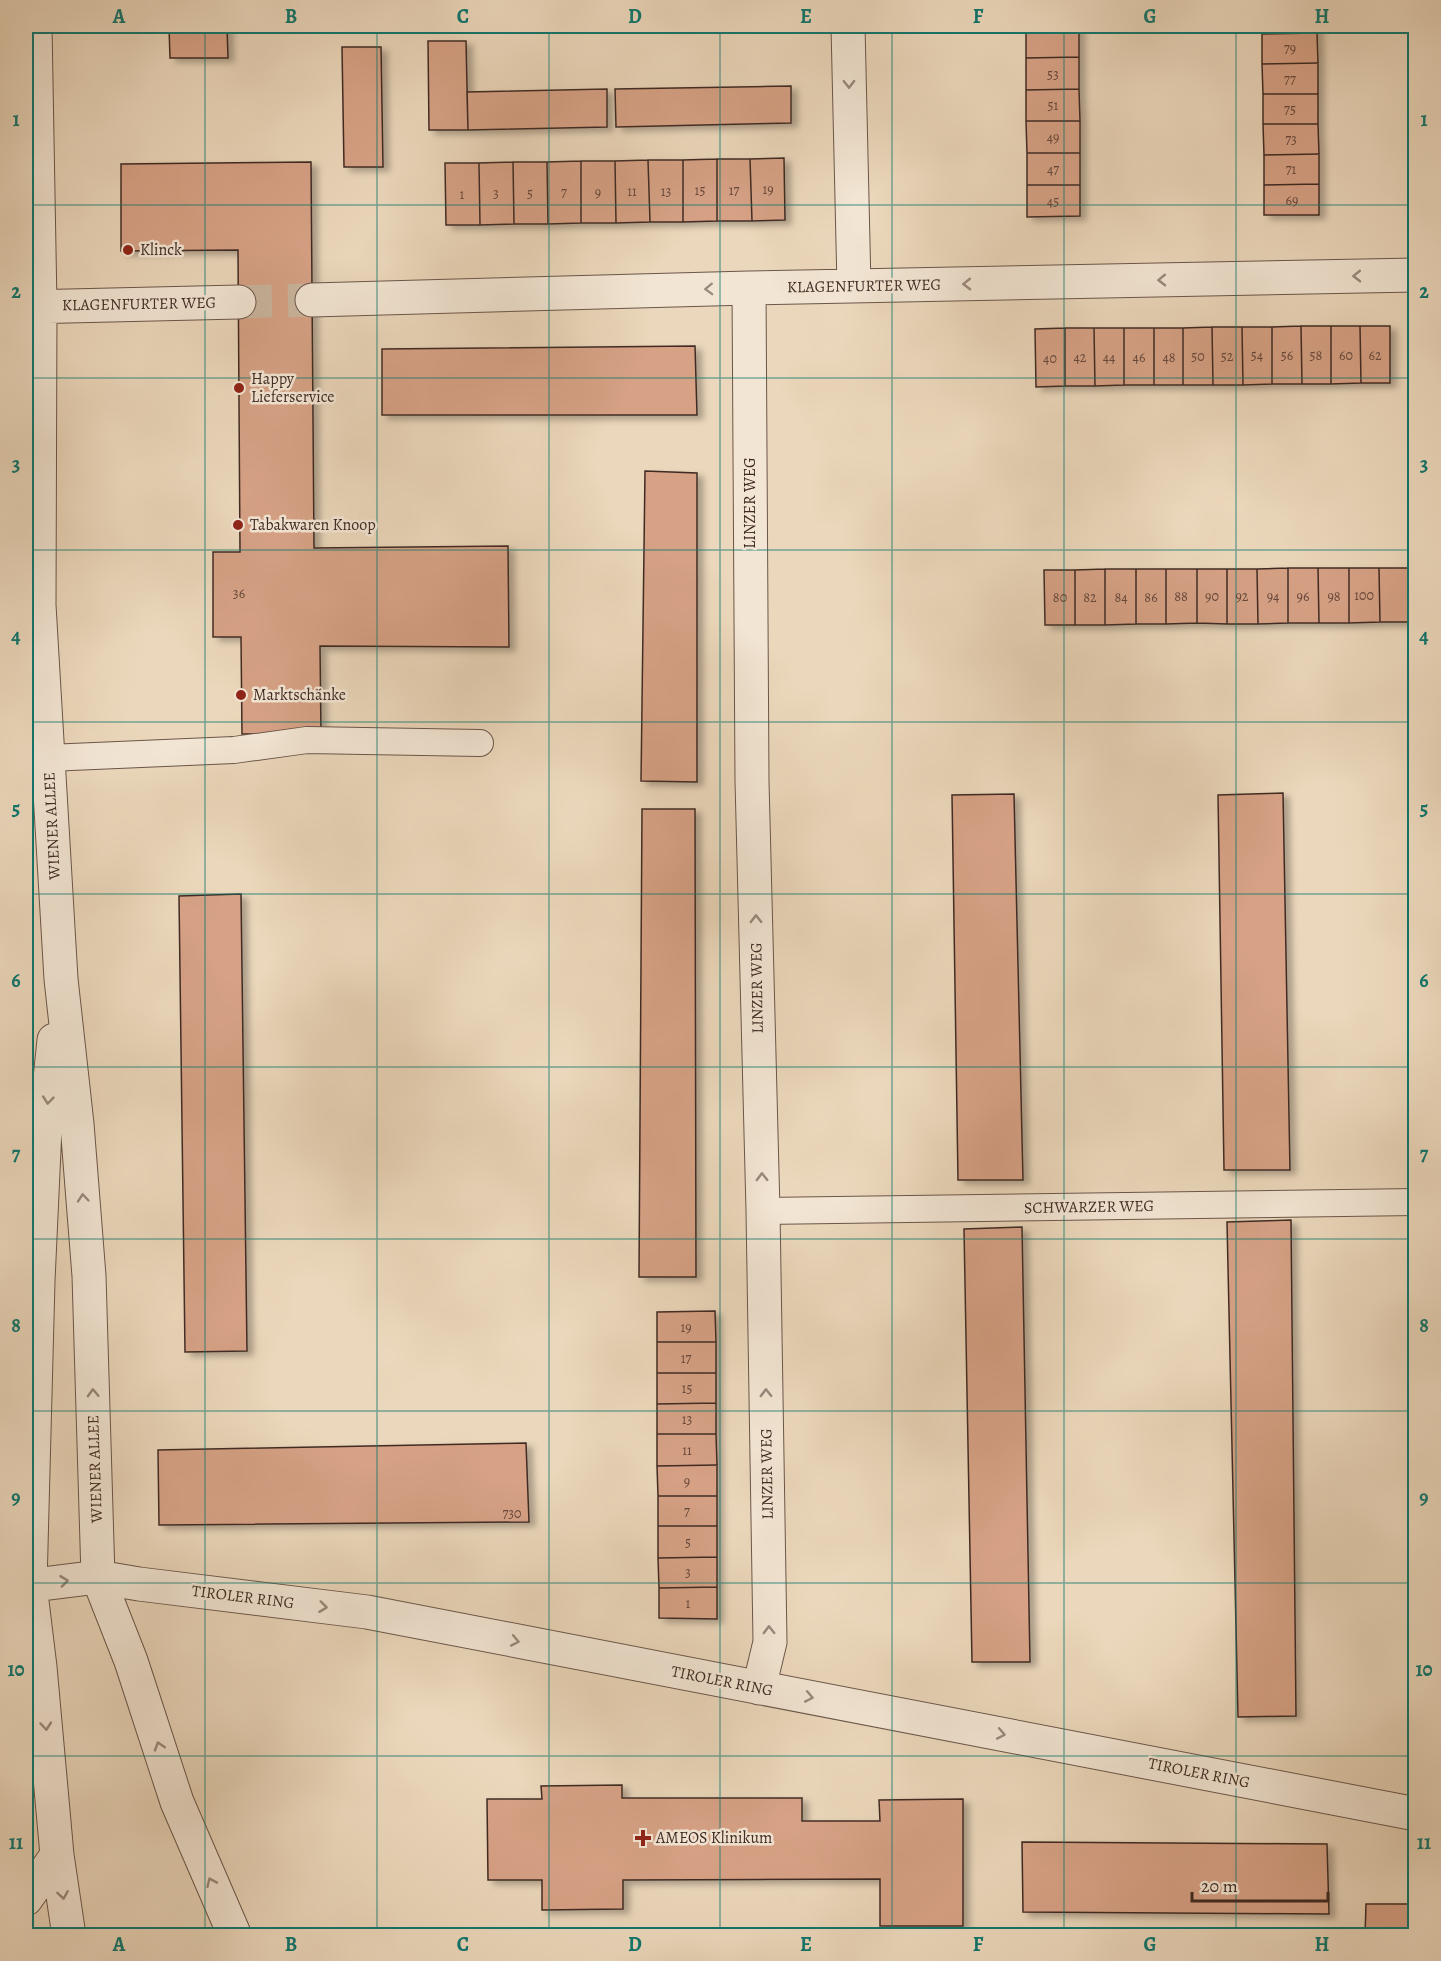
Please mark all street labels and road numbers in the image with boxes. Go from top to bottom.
street label: KLAGENFURTER WEG [787,274,941,298]
street label: KLAGENFURTER WEG [62,292,216,316]
street label: LINZER WEG [739,457,761,549]
street label: WIENER ALLEE [38,772,66,881]
street label: LINZER WEG [745,942,769,1034]
street label: SCHWARZER WEG [1024,1195,1154,1219]
street label: WIENER ALLEE [82,1415,108,1524]
street label: LINZER WEG [755,1428,779,1520]
street label: TIROLER RING [190,1580,296,1614]
street label: TIROLER RING [669,1660,775,1702]
street label: TIROLER RING [1146,1752,1252,1794]

